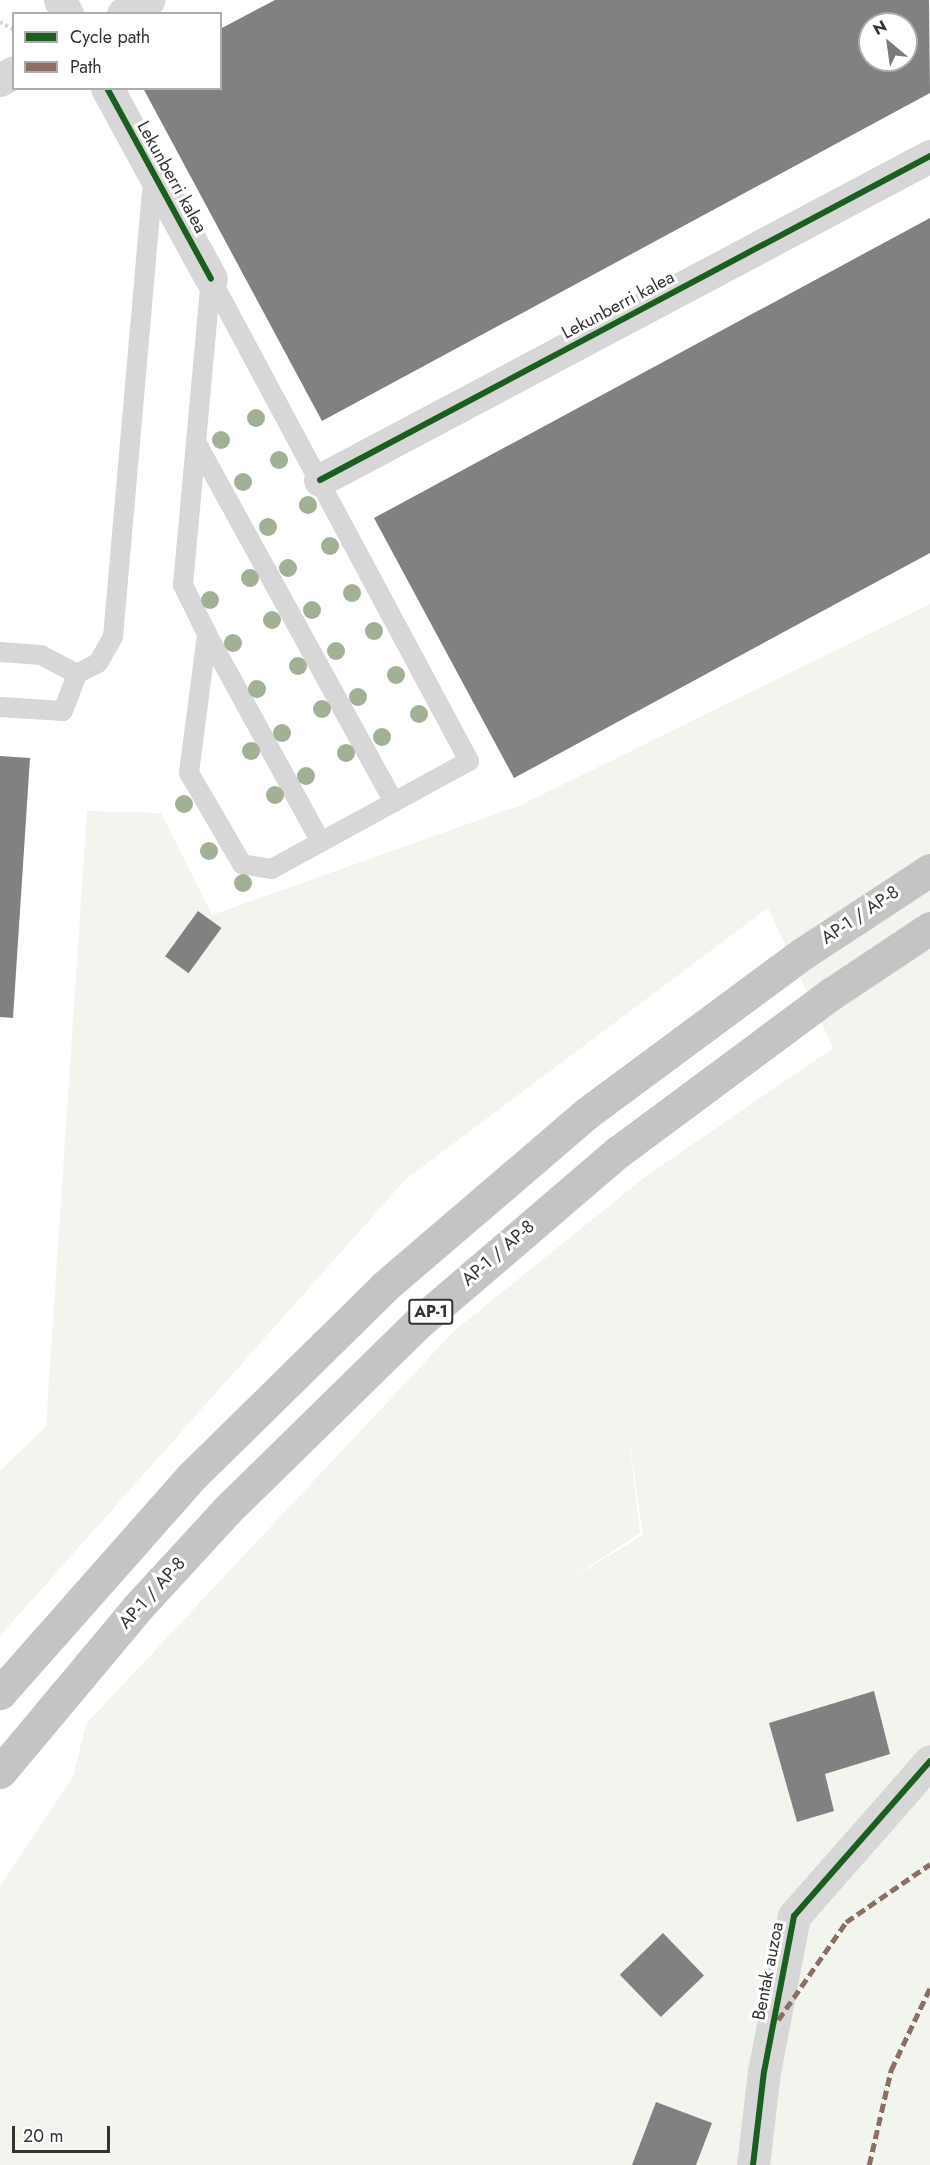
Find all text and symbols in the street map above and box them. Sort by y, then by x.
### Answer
legend [12,12,222,90]
north arrow [858,12,918,72]
text: N [869,14,891,41]
text: Cycle path [70,24,150,50]
text: Path [70,54,102,80]
street label: Lekunberri kalea [132,117,212,237]
street label: Lekunberri kalea [558,266,678,344]
street label: AP-1 / AP-8 [817,881,903,949]
street label: AP-1 / AP-8 [457,1216,539,1290]
road number: AP-1 [407,1299,455,1325]
street label: AP-1 / AP-8 [114,1553,190,1633]
street label: Bentak auzoa [748,1920,788,2022]
scale bar [15,2114,112,2152]
text: 20 m [23,2123,63,2149]

